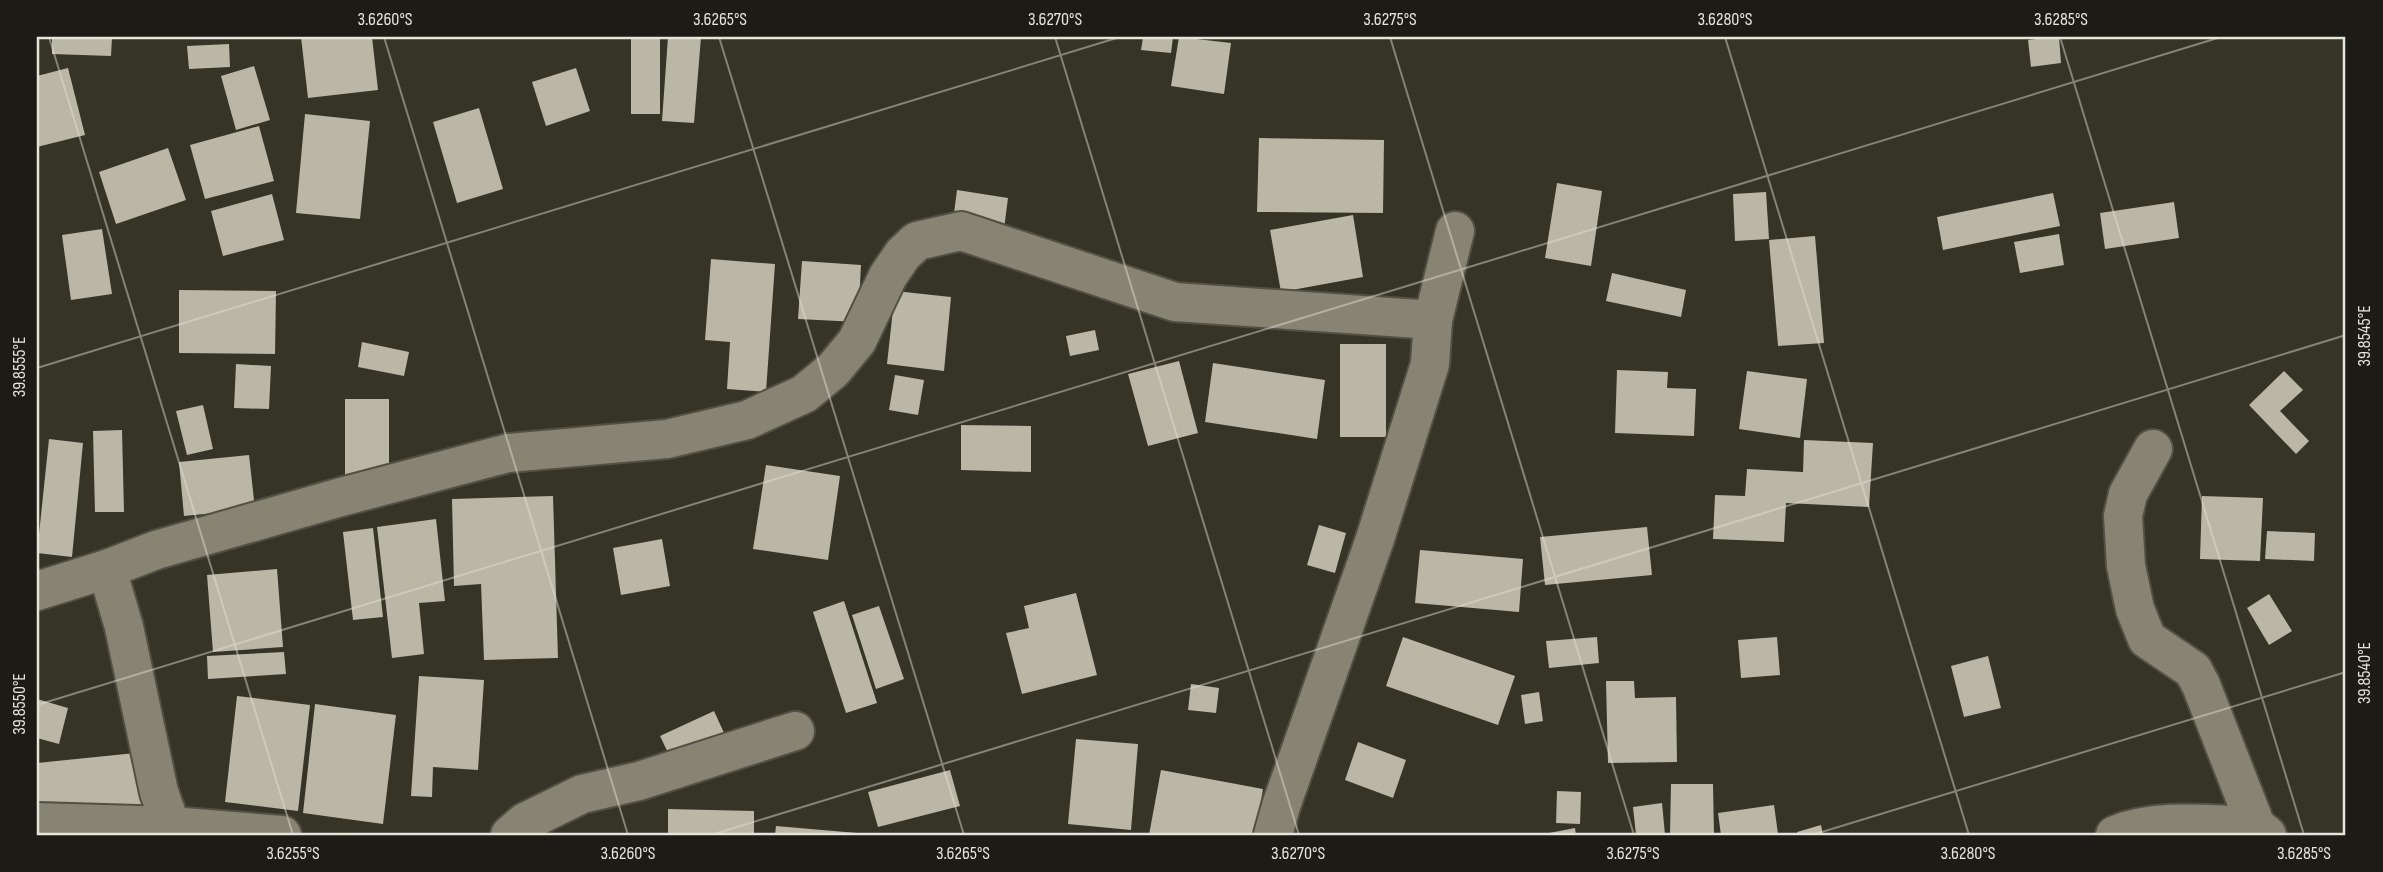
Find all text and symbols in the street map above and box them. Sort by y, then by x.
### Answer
text: 3.6260°S [358,9,413,30]
text: 3.6265°S [693,9,747,30]
text: 3.6270°S [1028,9,1082,30]
text: 3.6275°S [1363,9,1417,30]
text: 3.6280°S [1698,9,1753,30]
text: 3.6285°S [2034,9,2088,30]
text: 39.8545°E [2354,305,2375,367]
text: 39.8555°E [9,337,30,397]
text: 39.8540°E [2354,642,2375,704]
text: 39.8550°E [9,673,30,735]
text: 3.6255°S [266,843,320,864]
text: 3.6260°S [601,843,656,864]
text: 3.6265°S [936,843,990,864]
text: 3.6270°S [1271,843,1325,864]
text: 3.6275°S [1606,843,1660,864]
text: 3.6280°S [1941,843,1996,864]
text: 3.6285°S [2277,843,2331,864]

